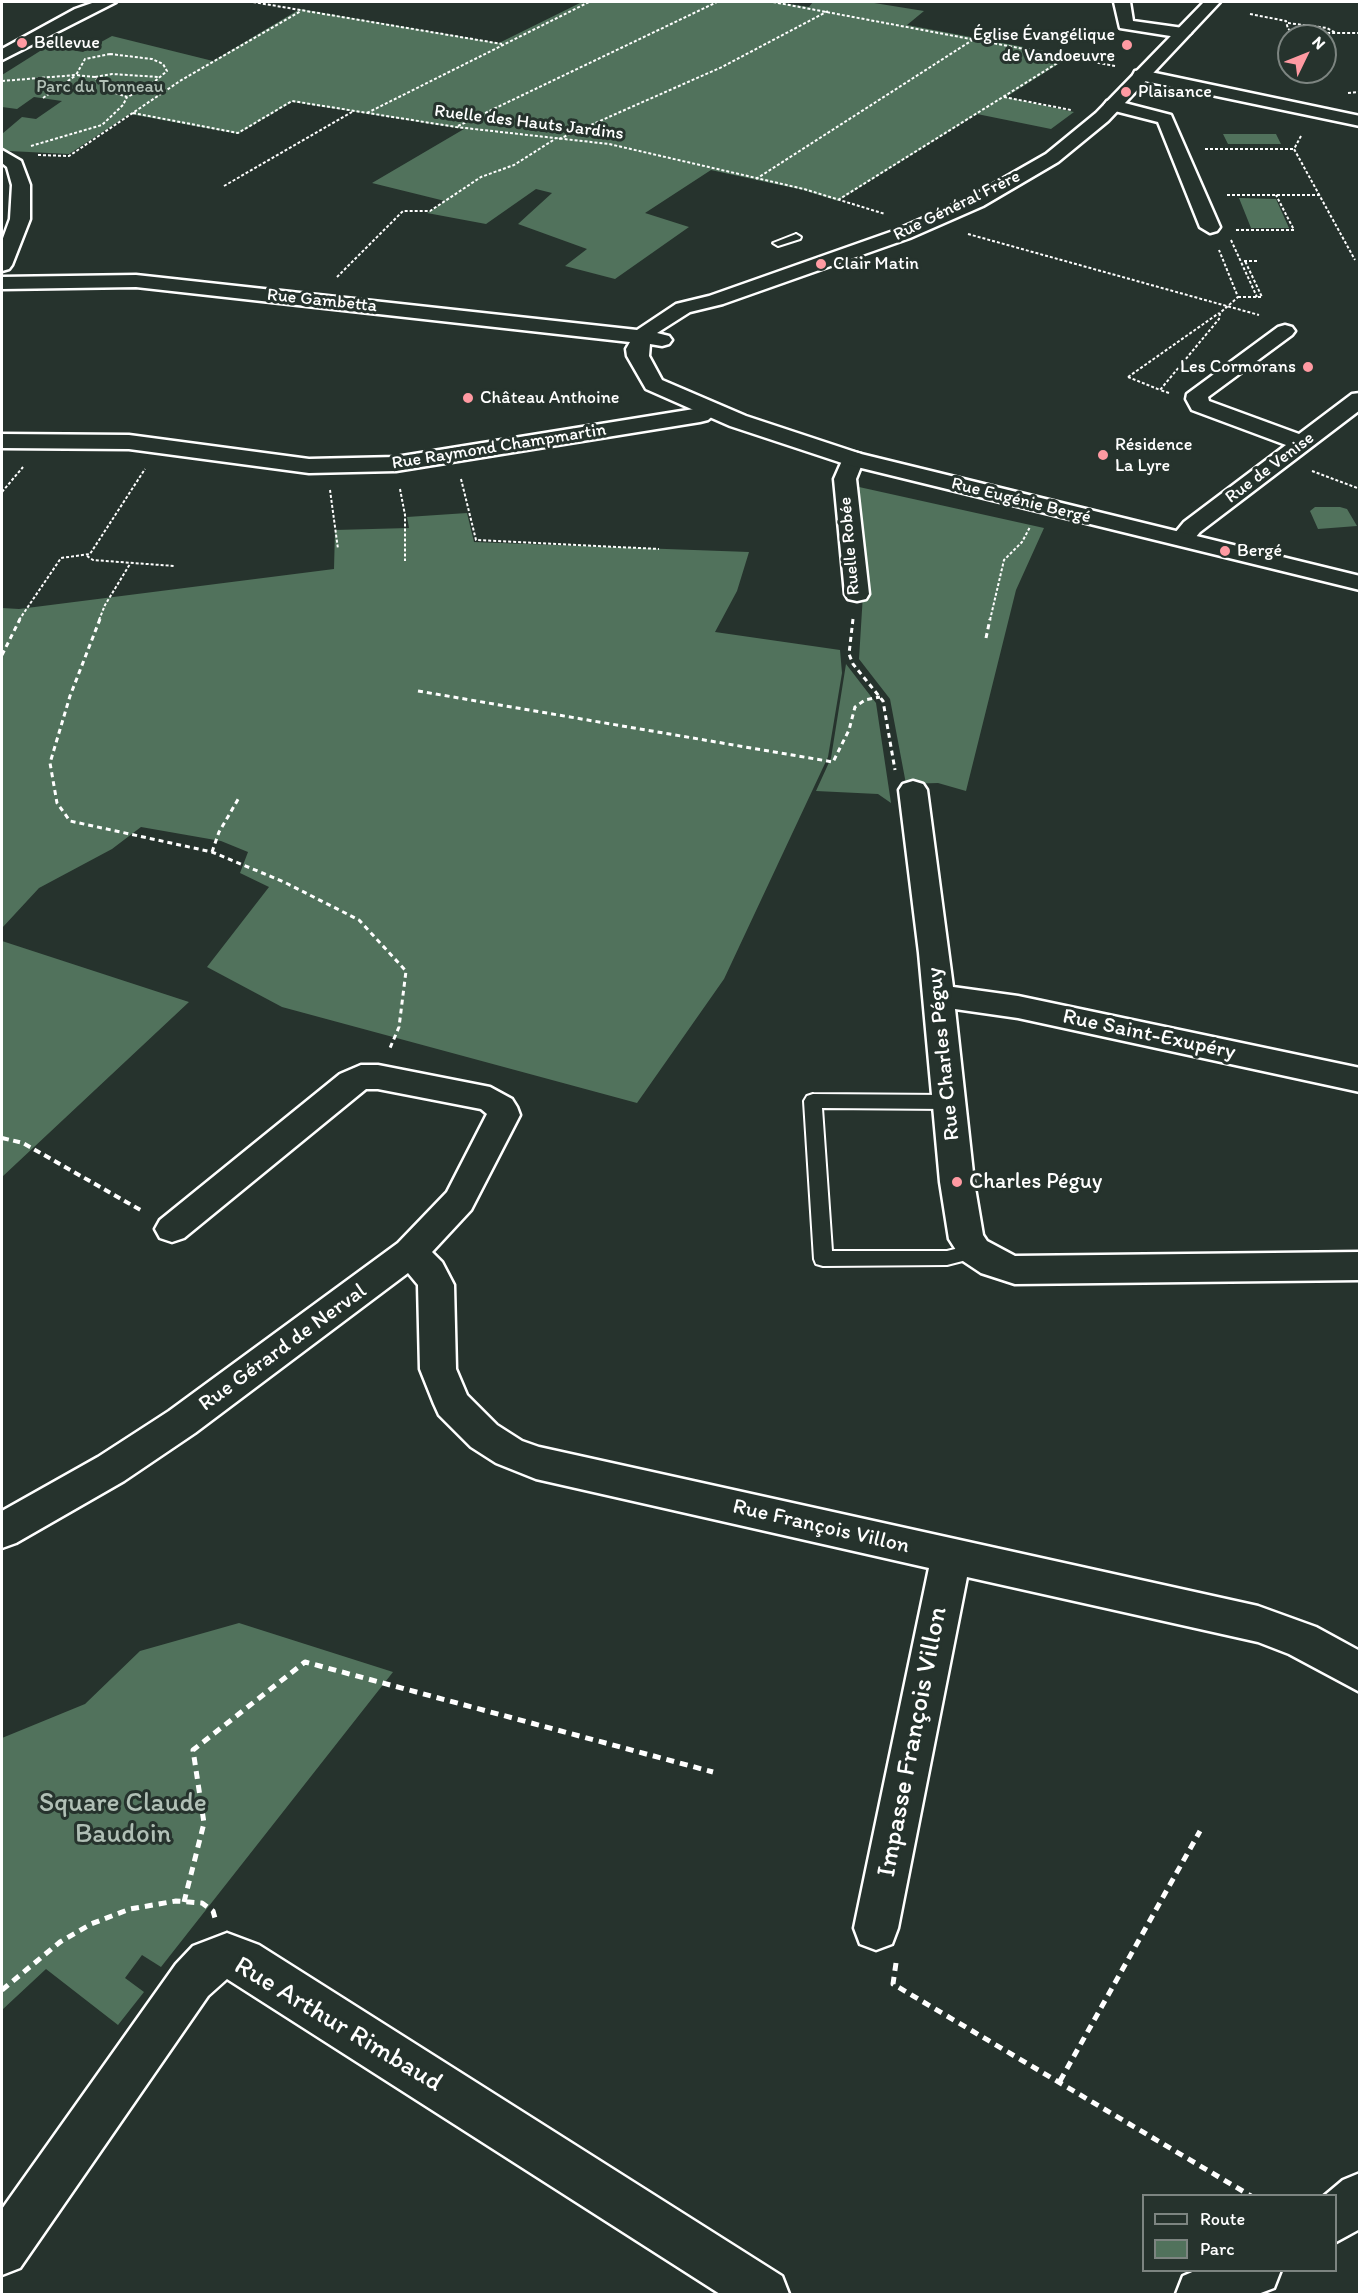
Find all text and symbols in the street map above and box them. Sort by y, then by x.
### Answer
place label: Église Évangélique de Vandoeuvre [973,24,1115,66]
north arrow [1277,24,1337,84]
place label: Bellevue [34,32,100,54]
text: N [1308,32,1330,53]
marker: Bellevue [15,36,29,50]
marker: Église Évangélique de Vandoeuvre [1120,38,1134,52]
park label: Parc du Tonneau [36,76,164,98]
place label: Plaisance [1138,81,1212,103]
marker: Plaisance [1119,85,1133,99]
street label: Ruelle des Hauts Jardins [433,101,625,145]
street label: Rue Général Frère [890,166,1024,246]
place label: Clair Matin [833,253,919,275]
marker: Clair Matin [814,257,828,271]
street label: Rue Gambetta [266,284,378,318]
place label: Les Cormorans [1180,356,1296,378]
marker: Les Cormorans [1301,360,1315,374]
place label: Château Anthoine [480,387,620,409]
marker: Château Anthoine [461,391,475,405]
street label: Rue Raymond Champmartin [390,419,608,475]
street label: Rue de Venise [1221,428,1319,508]
place label: Résidence La Lyre [1115,434,1192,476]
marker: Résidence La Lyre [1096,448,1110,462]
street label: Rue Eugénie Bergé [949,473,1093,529]
street label: Ruelle Robée [835,496,865,596]
place label: Bergé [1237,540,1282,562]
marker: Bergé [1218,544,1232,558]
street label: Rue Charles Péguy [922,966,966,1142]
street label: Rue Saint-Exupéry [1060,1004,1238,1066]
place label: Charles Péguy [969,1169,1102,1195]
marker: Charles Péguy [950,1175,964,1189]
street label: Rue Gérard de Nerval [194,1278,372,1418]
street label: Rue François Villon [730,1494,912,1560]
street label: Impasse François Villon [871,1604,955,1880]
park label: Square Claude Baudoin [39,1788,207,1851]
street label: Rue Arthur Rimbaud [228,1950,448,2100]
legend [1142,2194,1337,2272]
text: Route [1200,2208,1245,2230]
text: Parc [1200,2238,1234,2260]

